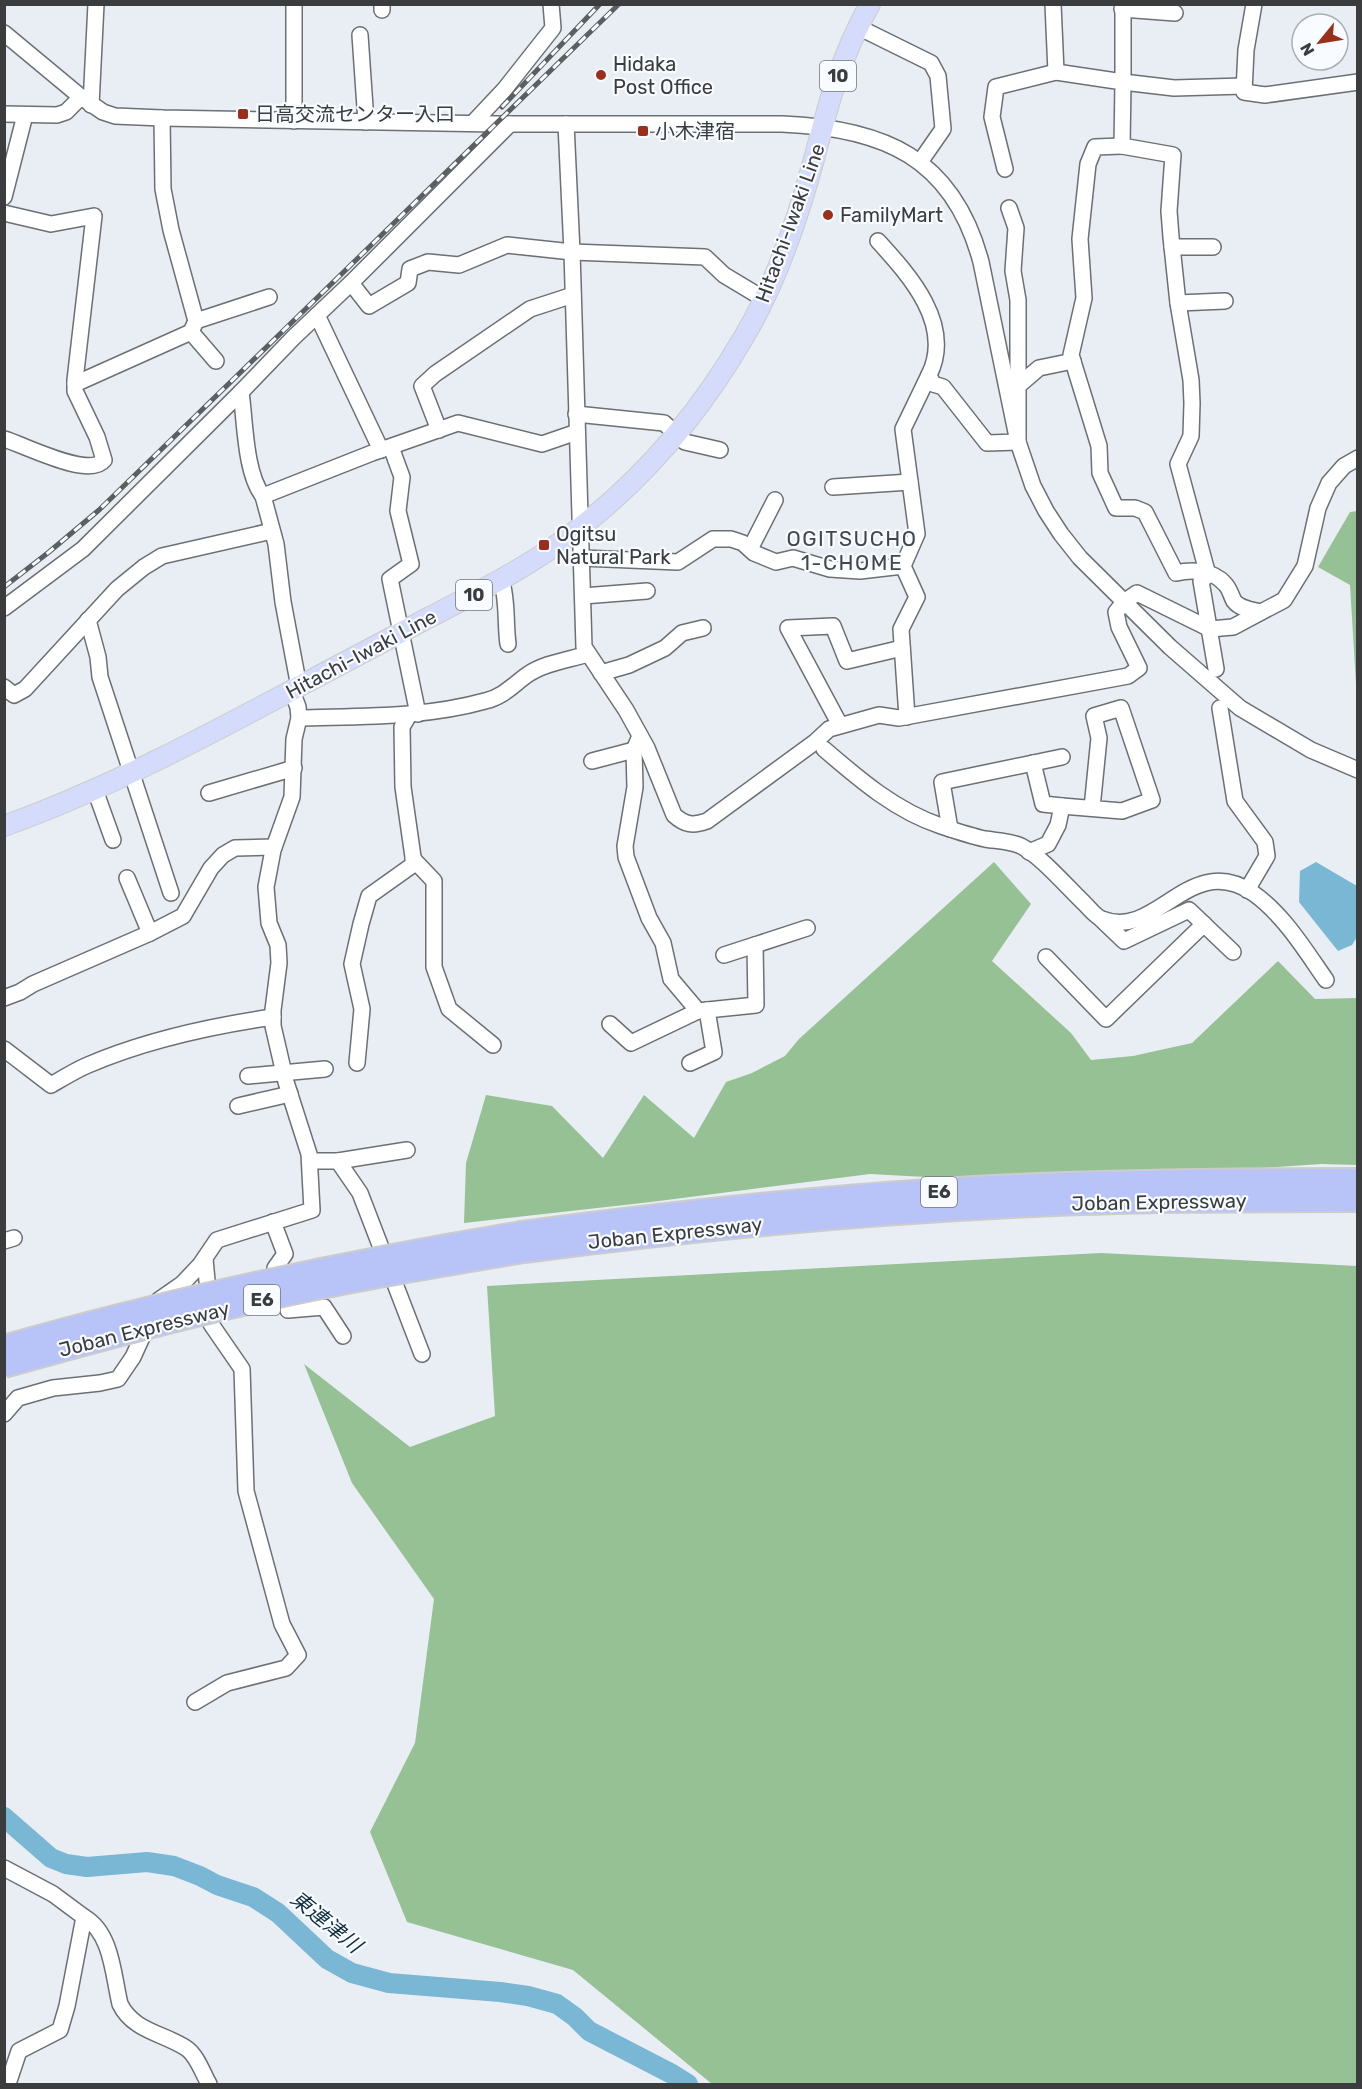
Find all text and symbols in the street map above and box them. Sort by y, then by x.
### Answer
north arrow [1290,12,1350,72]
text: N [1296,40,1319,59]
place label: Hidaka Post Office [613,52,713,99]
road number: 10 [820,61,856,91]
marker: Hidaka Post Office [594,68,608,82]
place label: 日高交流センター入口 [255,102,455,126]
marker: 日高交流センター入口 [236,107,250,121]
place label: 小木津宿 [655,119,735,143]
marker: 小木津宿 [636,124,650,138]
street label: Hitachi-Iwaki Line [750,140,830,306]
place label: FamilyMart [840,203,943,227]
marker: FamilyMart [821,208,835,222]
place label: Ogitsu Natural Park [556,522,671,569]
district label: OGITSUCHO 1-CHOME [787,526,917,575]
marker: Ogitsu Natural Park [537,538,551,552]
road number: 10 [456,580,492,610]
street label: Hitachi-Iwaki Line [282,604,440,704]
road number: E6 [921,1177,957,1207]
street label: Joban Expressway [1071,1188,1247,1216]
street label: Joban Expressway [587,1212,763,1254]
road number: E6 [244,1285,280,1315]
street label: Joban Expressway [56,1296,232,1362]
water label: 東連津川 [286,1885,368,1959]

